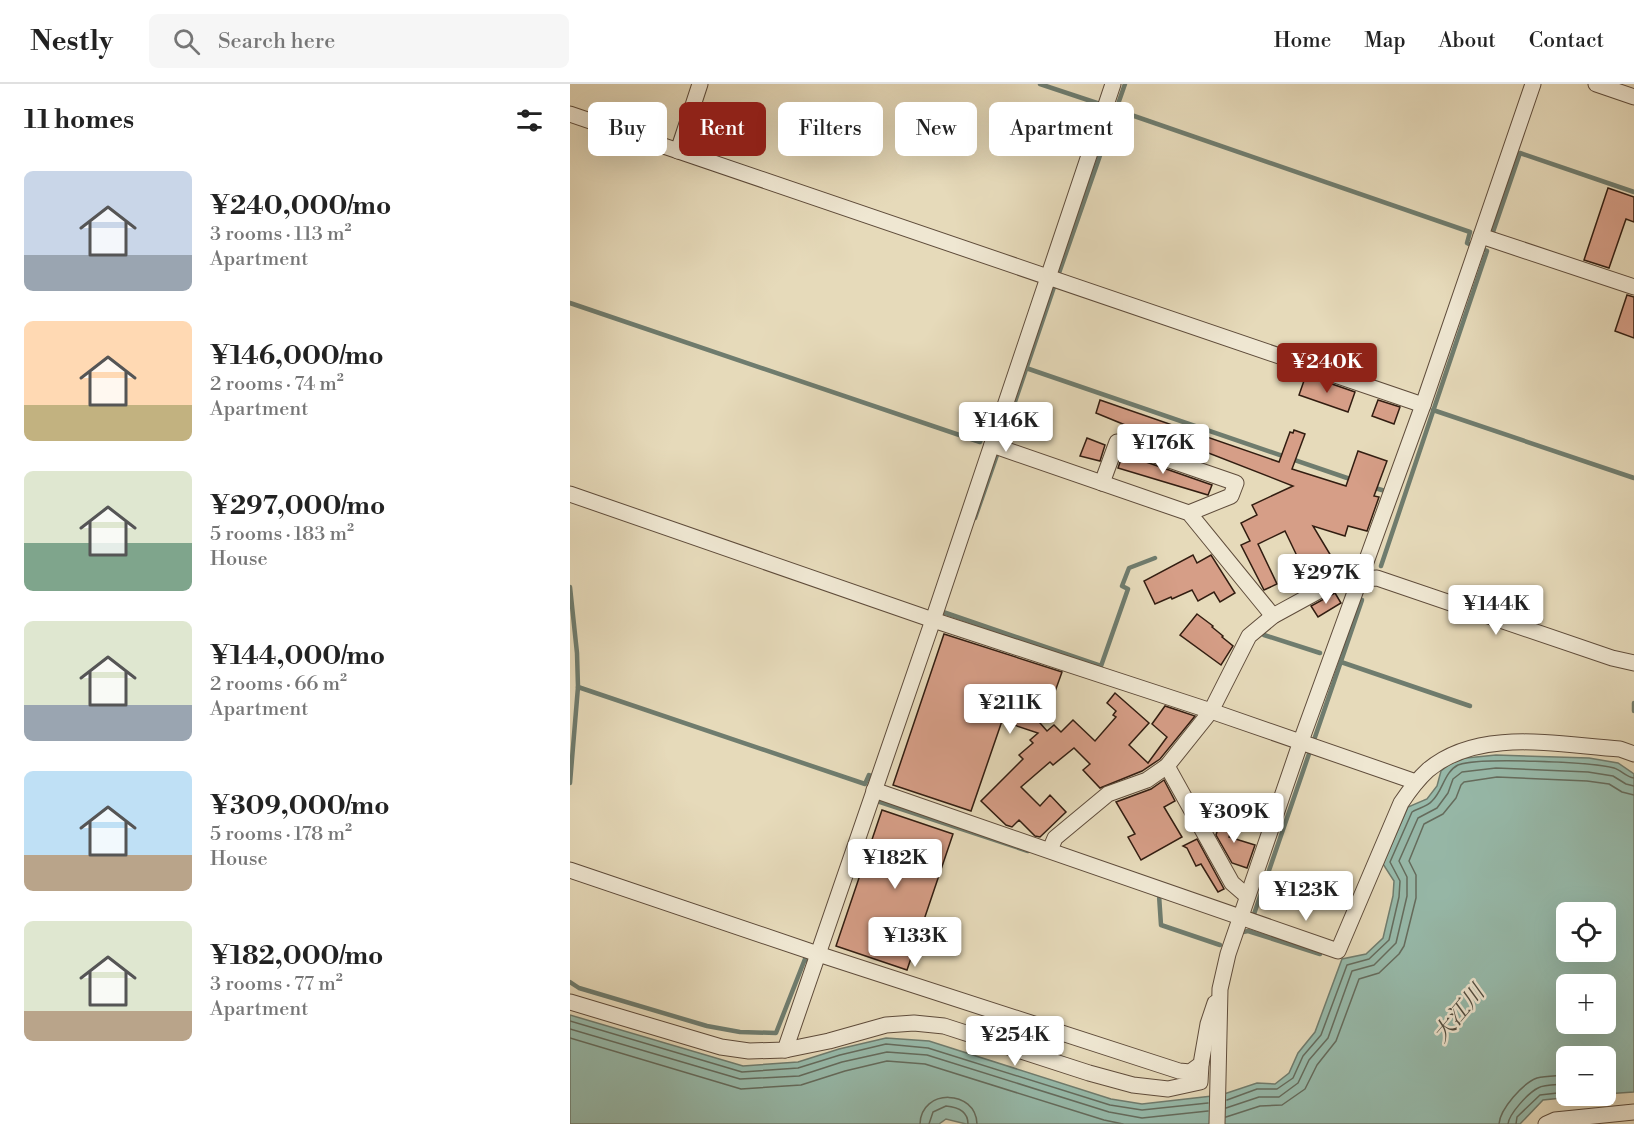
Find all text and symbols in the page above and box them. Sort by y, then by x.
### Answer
search box [149,14,569,68]
text: Nestly [30,24,113,59]
icon: search [170,25,203,58]
text: Search here [218,28,335,55]
text: Home [1274,28,1331,54]
text: Map [1364,28,1406,54]
text: About [1439,28,1496,54]
text: Contact [1529,28,1604,54]
chip: Buy [588,102,667,156]
chip: Rent [679,102,766,156]
chip: Filters [778,102,883,156]
chip: New [895,102,977,156]
chip: Apartment [989,102,1134,156]
text: 11 homes [24,104,134,136]
icon: filters [513,104,546,137]
text: ¥240,000/mo [210,190,391,222]
icon: home [72,195,144,267]
text: 3 rooms · 113 m² [210,222,351,247]
text: Apartment [210,247,308,272]
text: ¥146,000/mo [210,340,384,372]
pin: ¥240K [1285,343,1369,394]
icon: home [72,345,144,417]
text: ¥240K [1291,350,1363,375]
text: 2 rooms · 74 m² [210,372,344,397]
text: Apartment [210,397,308,422]
pin: ¥146K [964,402,1048,453]
text: ¥146K [973,409,1039,434]
pin: ¥176K [1121,424,1205,475]
text: ¥176K [1131,431,1195,456]
text: ¥297,000/mo [210,490,385,522]
icon: home [72,495,144,567]
text: 5 rooms · 183 m² [210,522,354,547]
text: House [210,547,268,572]
pin: ¥297K [1284,554,1368,605]
text: ¥297K [1292,561,1360,586]
pin: ¥144K [1454,585,1538,636]
text: ¥144K [1462,592,1530,617]
text: ¥144,000/mo [210,640,385,672]
icon: home [72,645,144,717]
text: 2 rooms · 66 m² [210,672,347,697]
pin: ¥211K [968,684,1052,735]
text: ¥211K [978,691,1042,716]
text: Apartment [210,697,308,722]
text: ¥309,000/mo [210,790,389,822]
pin: ¥309K [1192,793,1276,844]
icon: home [72,795,144,867]
text: ¥309K [1199,800,1269,825]
text: 5 rooms · 178 m² [210,822,352,847]
pin: ¥182K [853,839,937,890]
text: ¥182K [862,846,928,871]
text: House [210,847,268,872]
pin: ¥123K [1264,871,1348,922]
text: ¥123K [1273,878,1339,903]
map controls [1556,902,1616,1106]
button: locate [1556,902,1616,962]
pin: ¥133K [873,917,957,968]
text: ¥133K [882,924,948,949]
text: ¥182,000/mo [210,940,383,972]
icon: home [72,945,144,1017]
text: 3 rooms · 77 m² [210,972,343,997]
button: + [1556,974,1616,1034]
water label: 大江川 [1428,978,1492,1048]
text: Apartment [210,997,308,1022]
pin: ¥254K [973,1016,1057,1067]
text: ¥254K [980,1023,1050,1048]
button: − [1556,1046,1616,1106]

